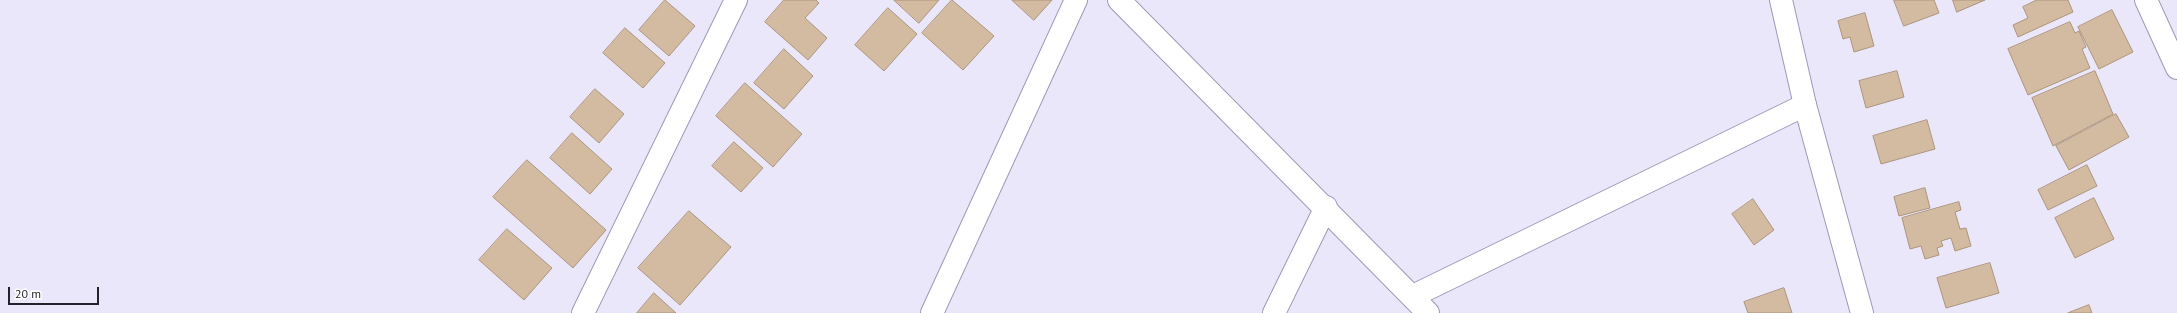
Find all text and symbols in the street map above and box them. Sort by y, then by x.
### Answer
scale bar [10,279,101,305]
text: 20 m [15,286,41,301]

